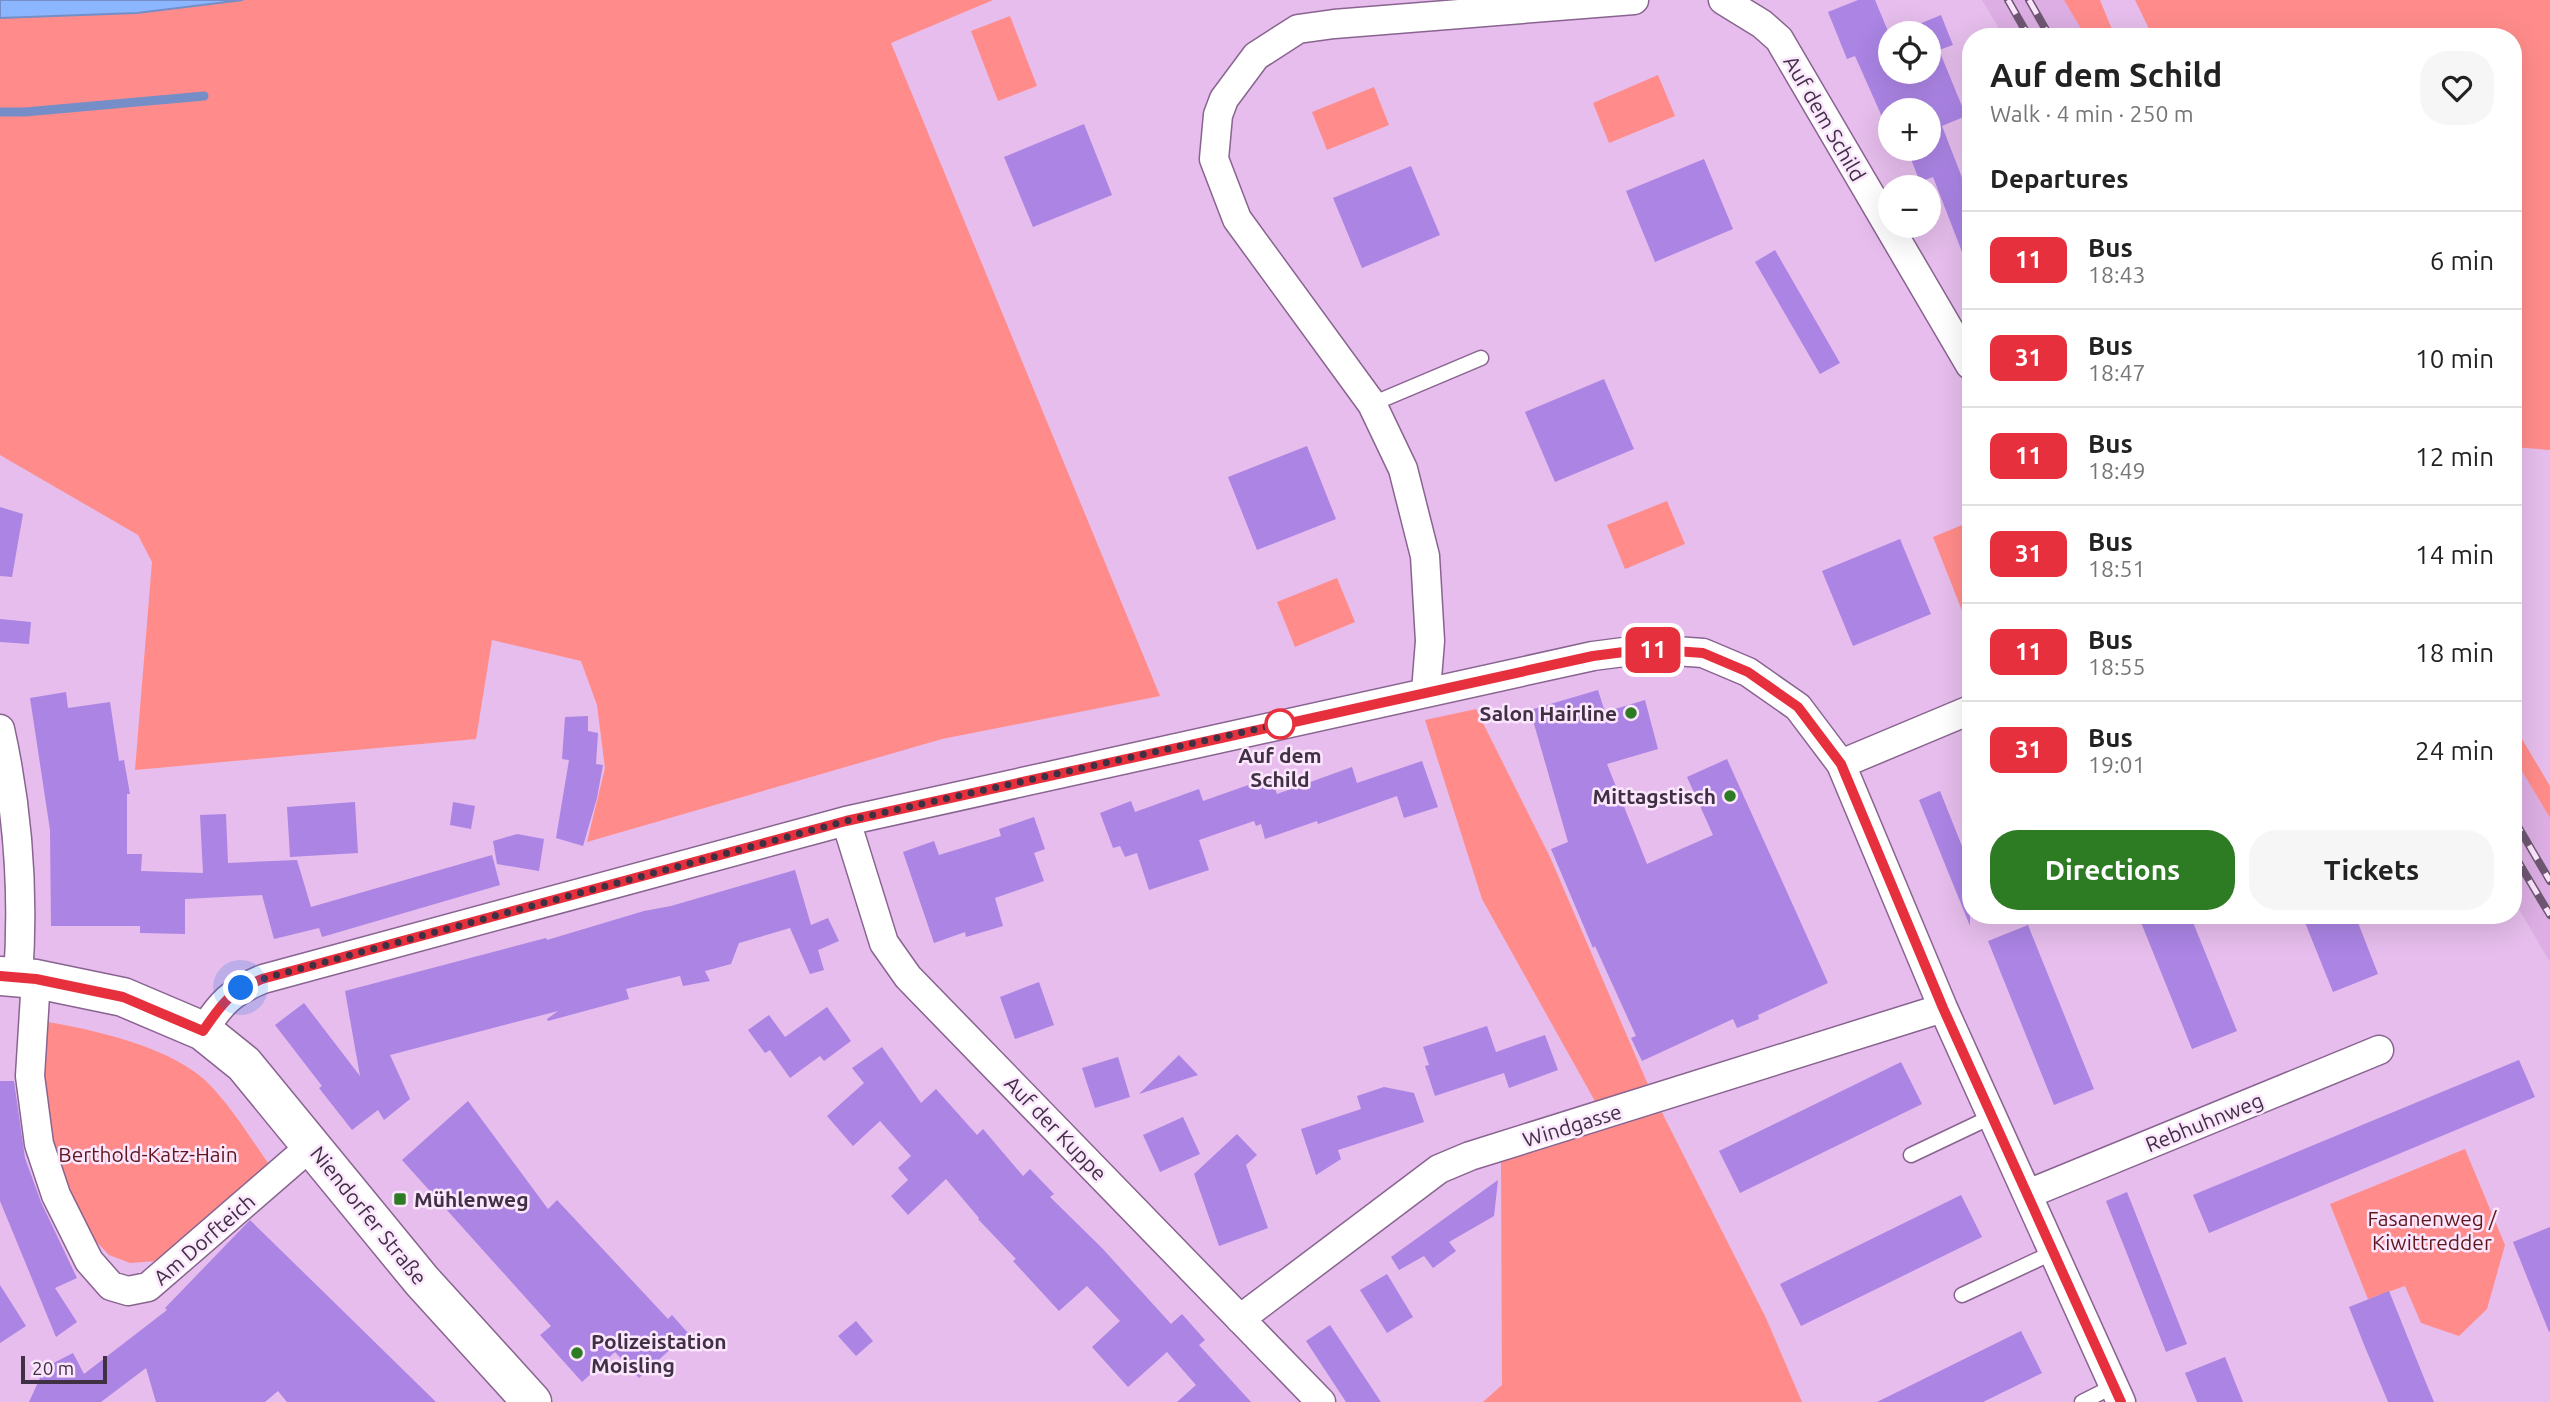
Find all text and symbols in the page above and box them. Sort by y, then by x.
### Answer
map controls [1878,21,1941,238]
button: locate [1878,21,1941,84]
street label: Auf dem Schild [1779,51,1871,185]
button: heart [2420,51,2494,125]
text: Auf dem Schild [1990,56,2222,93]
button: + [1878,98,1941,161]
text: Walk · 4 min · 250 m [1990,101,2194,126]
text: Departures [1990,164,2128,193]
button: − [1878,175,1941,238]
text: Bus [2088,233,2133,262]
text: 11 [2015,246,2042,273]
text: 6 min [2430,246,2494,275]
text: 18:43 [2088,262,2146,287]
text: Bus [2088,331,2133,360]
text: 31 [2015,344,2042,371]
text: 10 min [2415,344,2494,373]
text: 18:47 [2088,360,2146,385]
text: Bus [2088,429,2133,458]
text: 11 [2015,442,2042,469]
text: 12 min [2415,442,2494,471]
text: 18:49 [2088,458,2146,483]
text: Bus [2088,527,2133,556]
text: 31 [2015,540,2042,567]
text: 14 min [2415,540,2494,569]
text: 18:51 [2088,556,2146,581]
text: Bus [2088,625,2133,654]
line badge: 11 [1622,627,1684,673]
text: 11 [1639,636,1667,663]
text: 11 [2015,638,2042,665]
text: 18 min [2415,638,2494,667]
text: 18:55 [2088,654,2146,679]
place label: Salon Hairline [1480,701,1617,725]
marker: Salon Hairline [1623,705,1639,721]
marker: Auf dem Schild [1265,709,1295,739]
text: Bus [2088,723,2133,752]
text: 31 [2015,736,2042,763]
text: 24 min [2415,736,2494,765]
place label: Auf dem Schild [1238,743,1322,791]
text: 19:01 [2088,752,2146,777]
place label: Mittagstisch [1593,784,1716,808]
marker: Mittagstisch [1722,788,1738,804]
button: Directions [1990,830,2235,910]
button: Tickets [2249,830,2494,910]
your location [223,970,258,1005]
street label: Auf der Kuppe [1000,1071,1112,1185]
street label: Rebhuhnweg [2142,1087,2266,1157]
street label: Windgasse [1520,1099,1624,1151]
street label: Niendorfer Straße [306,1141,432,1289]
park label: Berthold-Katz-Hain [58,1142,238,1166]
place label: Mühlenweg [414,1187,529,1211]
street label: Am Dorfteich [148,1189,260,1289]
marker: Mühlenweg [392,1191,408,1207]
park label: Fasanenweg / Kiwittredder [2368,1206,2498,1254]
place label: Polizeistation Moisling [591,1329,727,1377]
marker: Polizeistation Moisling [569,1345,585,1361]
scale bar [21,1353,107,1385]
text: 20 m [32,1357,74,1379]

